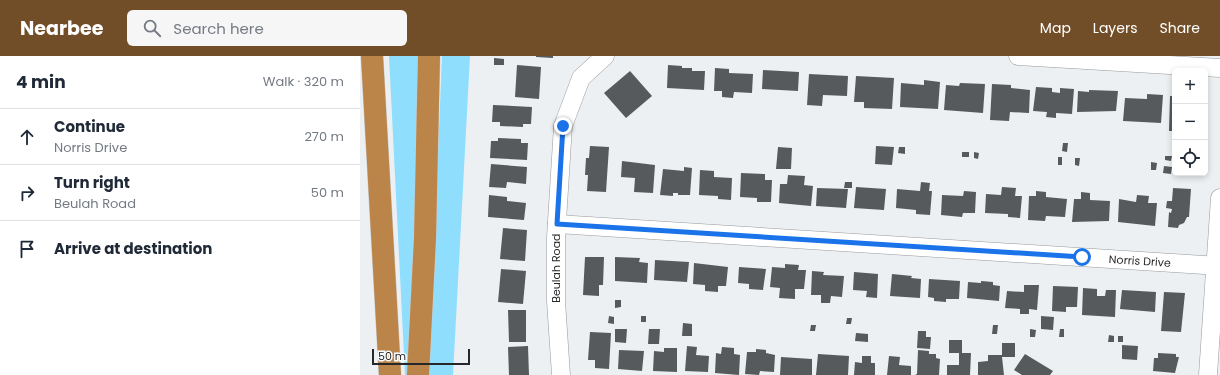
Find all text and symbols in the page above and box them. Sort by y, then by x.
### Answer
search box [127,10,407,46]
text: Nearbee [20,15,103,42]
icon: search [141,17,163,39]
text: Search here [173,18,264,39]
text: Map [1040,18,1071,38]
text: Layers [1093,18,1137,38]
text: Share [1159,18,1200,38]
map controls [1172,68,1208,176]
button: + [1172,68,1208,104]
text: 4 min [16,70,66,94]
text: Walk · 320 m [263,72,344,91]
button: − [1172,104,1208,140]
text: Continue [54,116,125,137]
route end [554,117,572,135]
icon: ahead [16,126,38,148]
text: 270 m [304,127,344,146]
text: Norris Drive [54,138,127,157]
button: locate [1172,140,1208,176]
text: Turn right [54,172,130,193]
icon: right [16,182,38,204]
text: 50 m [311,183,344,202]
text: Beulah Road [54,194,136,213]
street label: Beulah Road [548,233,564,303]
icon: arrive [16,238,38,260]
text: Arrive at destination [54,238,212,259]
route start [1073,248,1091,266]
street label: Norris Drive [1108,251,1171,271]
scale bar [372,347,470,366]
text: 50 m [378,348,406,364]

